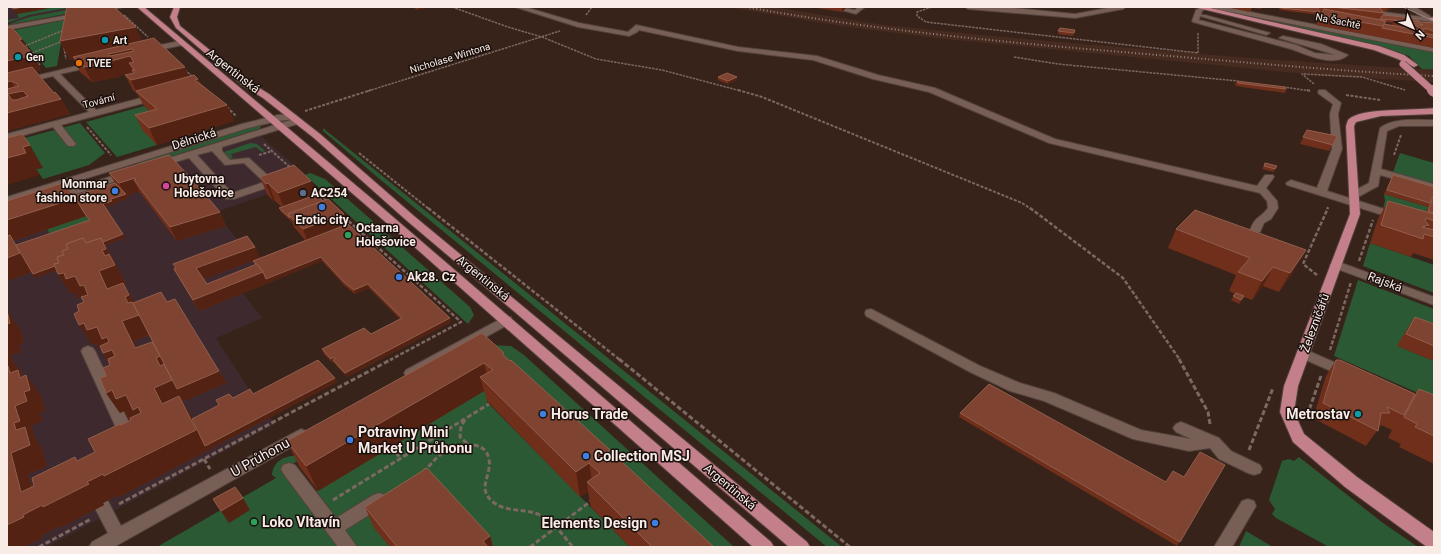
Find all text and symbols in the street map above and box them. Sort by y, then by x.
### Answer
north arrow [1393,8,1433,48]
street label: Na Šachtě [1314,10,1362,31]
text: N [1412,27,1427,42]
marker: Art [100,35,110,45]
place label: Art [113,35,128,46]
street label: Nicholase Wintona [408,41,492,75]
street label: Argentinská [204,46,262,96]
marker: Gen [13,52,23,62]
place label: Gen [26,52,44,63]
marker: TVEE [74,58,84,68]
place label: TVEE [87,58,111,69]
street label: Tovární [82,91,117,111]
street label: Dělnická [170,125,218,153]
place label: Ubytovna Holešovice [174,172,234,200]
place label: Monmar fashion store [36,177,108,205]
marker: Ubytovna Holešovice [161,181,171,191]
marker: Monmar fashion store [110,186,120,196]
place label: AC254 [311,186,348,200]
marker: AC254 [298,188,308,198]
marker: Erotic city [317,202,327,212]
place label: Erotic city [295,213,350,227]
place label: Octarna Holešovice [356,221,416,249]
marker: Octarna Holešovice [343,230,353,240]
street label: Argentinská [454,252,512,304]
street label: Rajská [1366,269,1404,295]
place label: Ak28. Cz [407,270,456,284]
marker: Ak28. Cz [394,272,404,282]
street label: Železničářů [1297,291,1332,354]
place label: Horus Trade [551,406,629,422]
place label: Metrostav [1286,406,1350,422]
marker: Horus Trade [538,409,548,419]
marker: Metrostav [1353,409,1363,419]
place label: Potraviny Mini Market U Průhonu [358,424,472,456]
street label: U Průhonu [228,434,292,480]
marker: Potraviny Mini Market U Průhonu [345,435,355,445]
place label: Collection MSJ [594,448,690,464]
marker: Collection MSJ [581,451,591,461]
street label: Argentinská [701,461,759,513]
place label: Loko Vltavín [262,514,340,530]
place label: Elements Design [542,515,647,531]
marker: Loko Vltavín [249,517,259,527]
marker: Elements Design [650,518,660,528]

